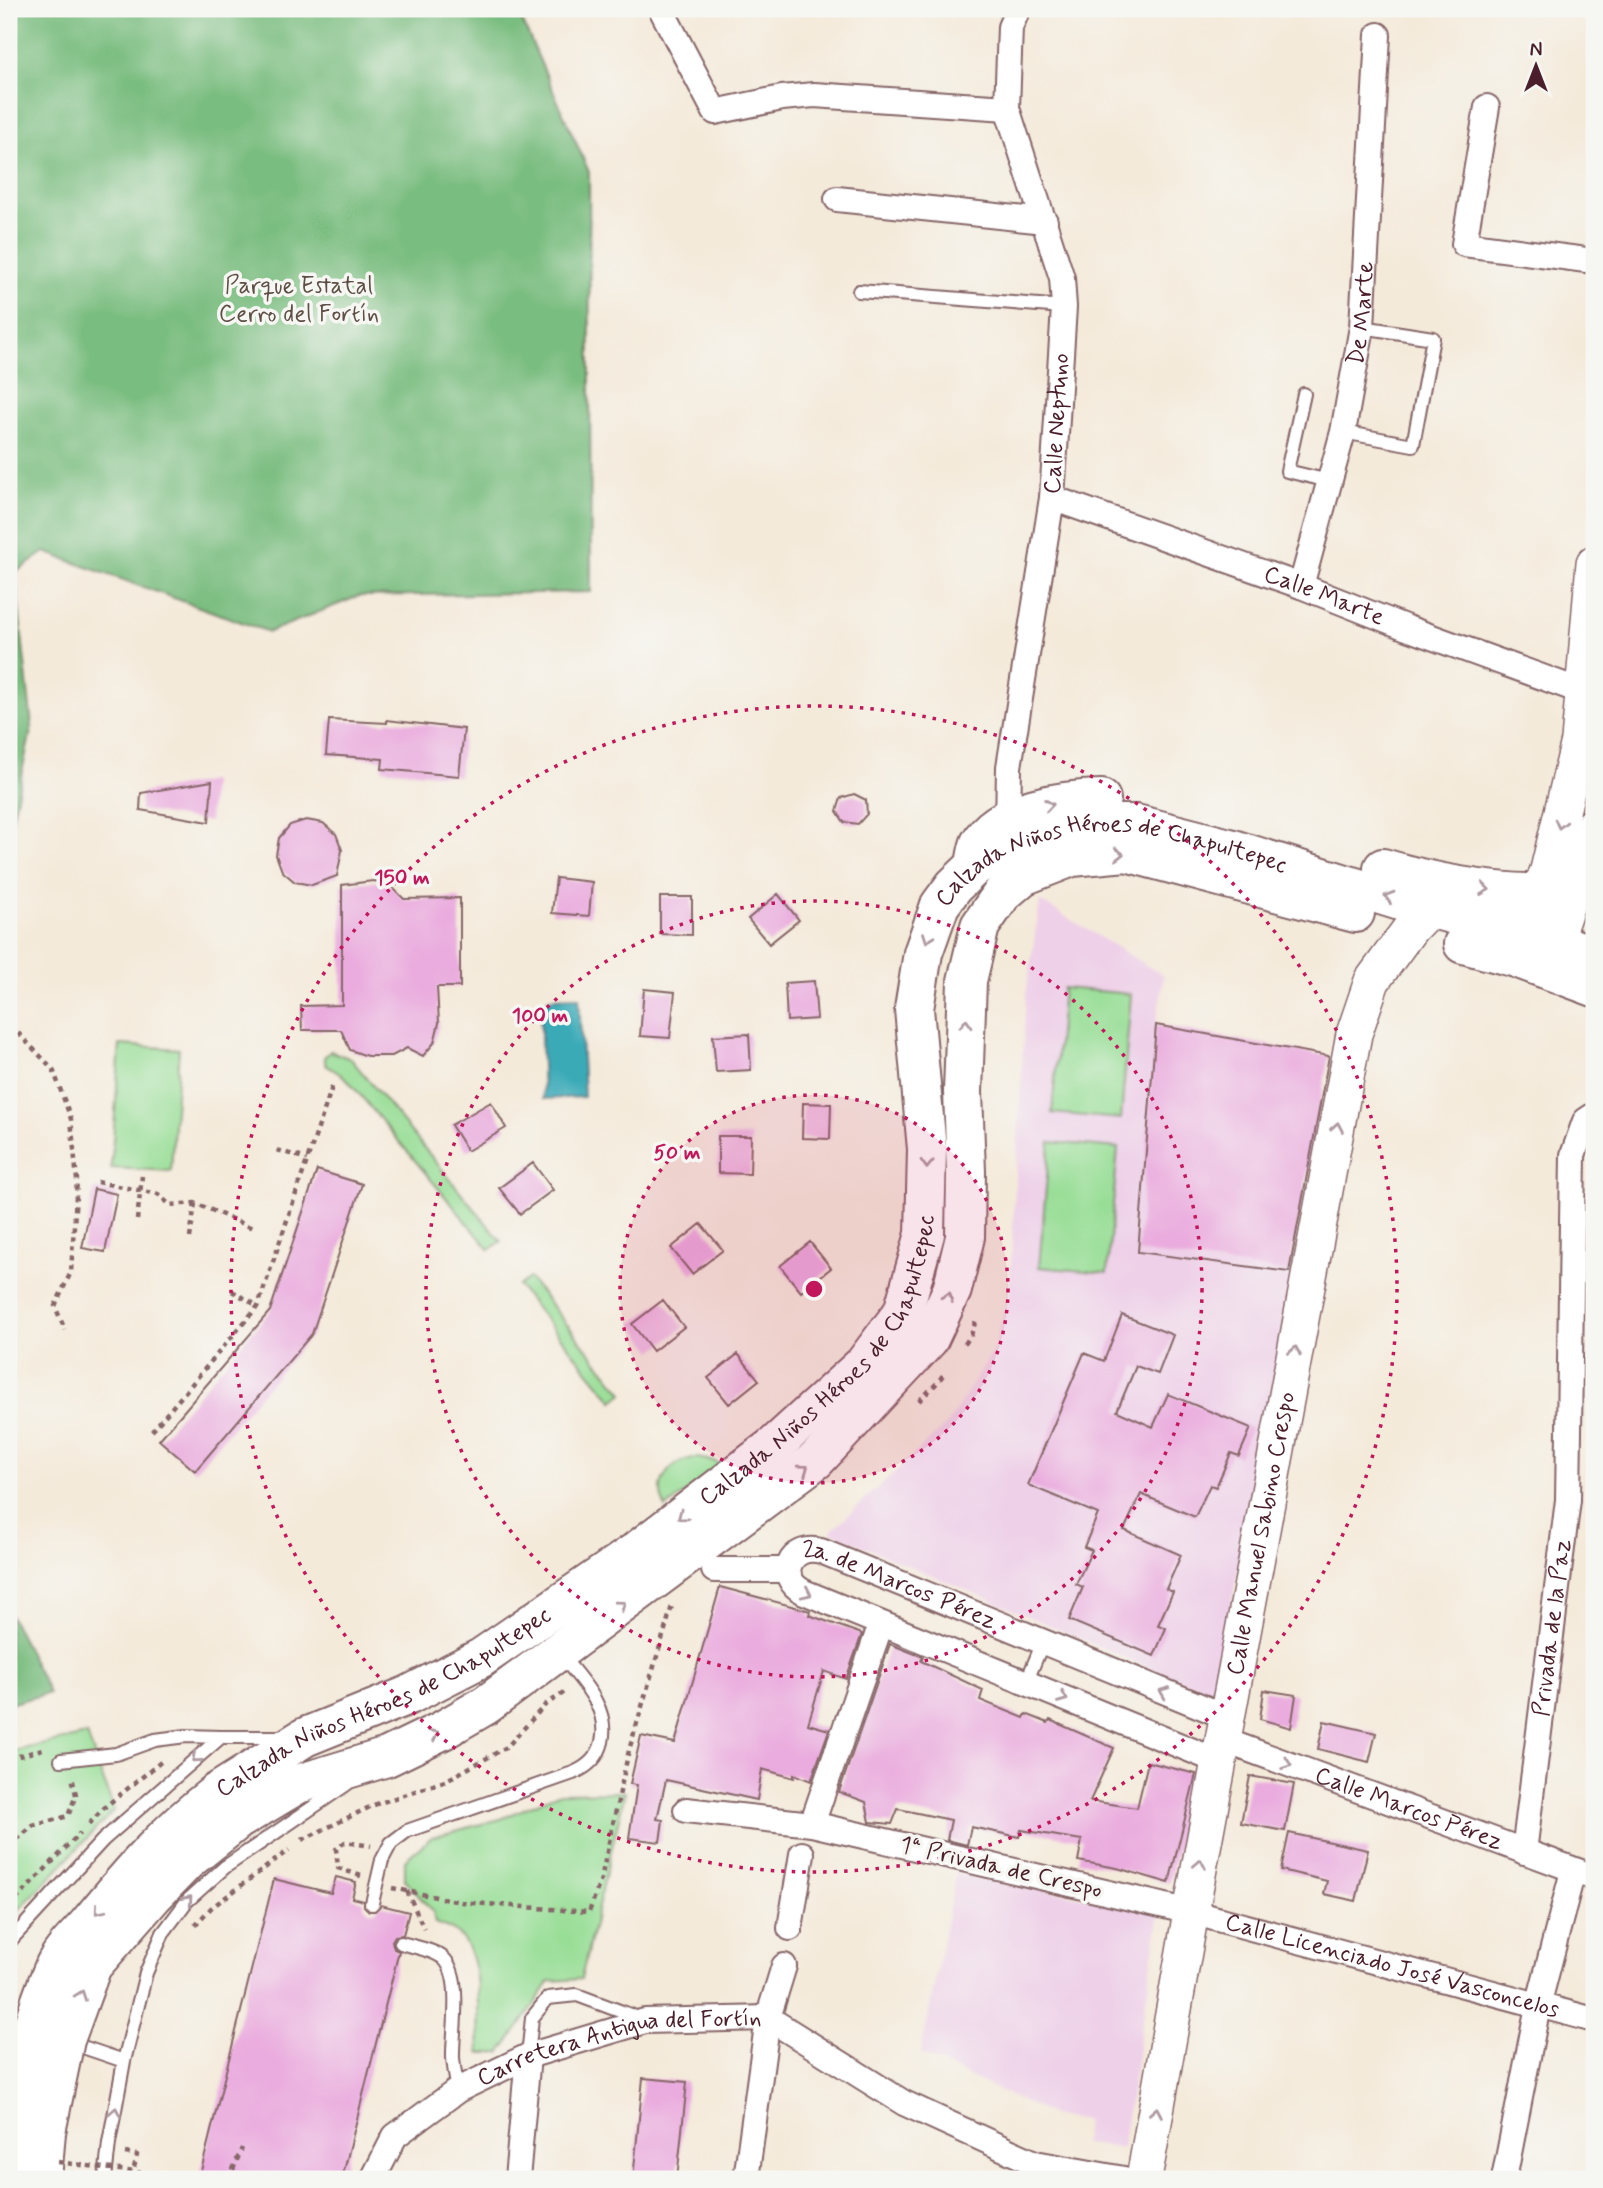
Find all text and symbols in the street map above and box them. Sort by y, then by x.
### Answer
north arrow [1502,32,1572,102]
text: N [1530,38,1542,63]
street label: De Marte [1340,261,1381,367]
park label: Parque Estatal Cerro del Fortín [219,271,379,330]
street label: Calle Neptuno [1037,352,1077,495]
street label: Calle Marte [1260,559,1389,633]
one-way arrow [1043,798,1055,813]
street label: Calzada Niños Héroes de Chapultepec [928,809,1291,913]
one-way arrow [1554,818,1568,830]
one-way arrow [1114,846,1125,862]
text: 150 m [374,864,430,892]
one-way arrow [1479,881,1491,896]
one-way arrow [1383,891,1395,906]
one-way arrow [922,932,936,944]
text: 100 m [512,1002,568,1030]
one-way arrow [958,1018,973,1029]
one-way arrow [1328,1121,1343,1133]
text: 50 m [654,1139,701,1167]
one-way arrow [919,1158,934,1169]
street label: Calzada Niños Héroes de Chapultepec [693,1215,941,1513]
centre of rings [802,1277,826,1301]
one-way arrow [940,1292,954,1304]
one-way arrow [1287,1345,1302,1357]
street label: Calle Manuel Sabino Crespo [1220,1389,1303,1678]
one-way arrow [796,1465,808,1478]
one-way arrow [678,1508,690,1520]
street label: 2a. de Marcos Pérez [801,1534,1001,1636]
street label: Privada de la Paz [1526,1537,1578,1718]
one-way arrow [800,1585,812,1599]
street label: Calzada Niños Héroes de Chapultepec [210,1599,557,1805]
one-way arrow [613,1600,626,1613]
one-way arrow [1159,1686,1171,1700]
one-way arrow [1056,1690,1068,1704]
one-way arrow [427,1728,439,1742]
one-way arrow [191,1750,204,1762]
one-way arrow [1281,1756,1293,1770]
street label: Calle Marcos Pérez [1311,1760,1507,1857]
street label: 1ª Privada de Crespo [897,1830,1105,1906]
one-way arrow [1192,1858,1207,1870]
one-way arrow [180,1895,193,1908]
one-way arrow [95,1902,107,1915]
street label: Calle Licenciado José Vasconcelos [1222,1906,1563,2026]
one-way arrow [73,1990,87,2002]
street label: Carretera Antigua del Fortín [472,2003,762,2094]
one-way arrow [106,2106,121,2118]
one-way arrow [1148,2106,1163,2118]

